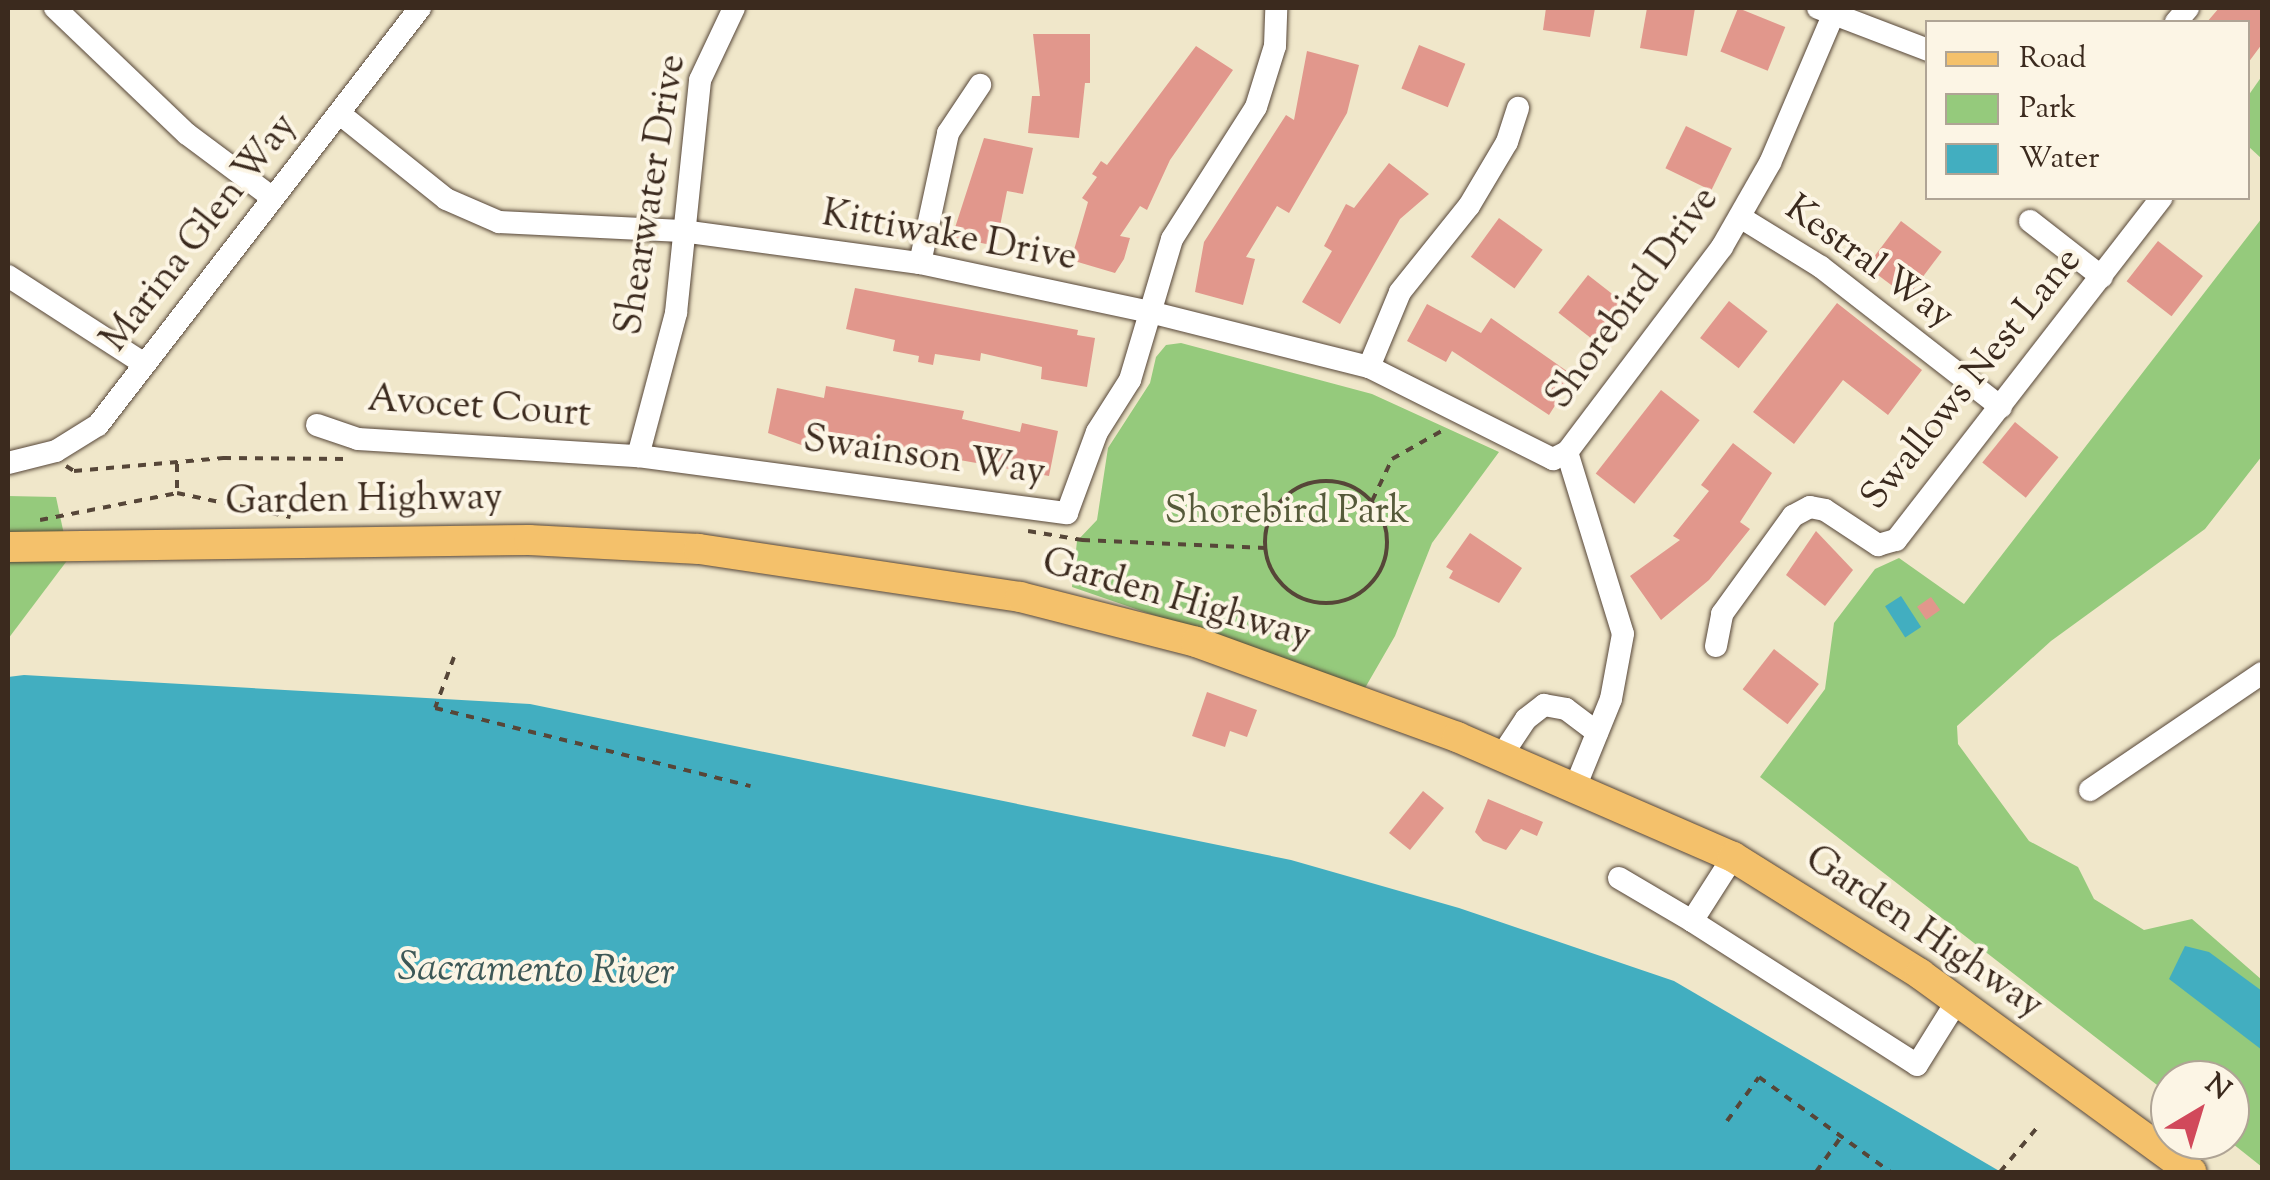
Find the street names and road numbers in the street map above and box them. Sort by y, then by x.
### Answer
street label: Shearwater Drive [608,51,698,339]
street label: Marina Glen Way [94,106,308,362]
street label: Shorebird Drive [1538,179,1730,419]
street label: Kestral Way [1775,187,1961,341]
street label: Kittiwake Drive [818,193,1080,283]
street label: Swallows Nest Lane [1853,240,2093,520]
street label: Avocet Court [366,378,592,440]
street label: Swainson Way [800,418,1048,498]
street label: Garden Highway [225,477,503,527]
street label: Garden Highway [1037,541,1315,661]
street label: Garden Highway [1795,838,2051,1030]

